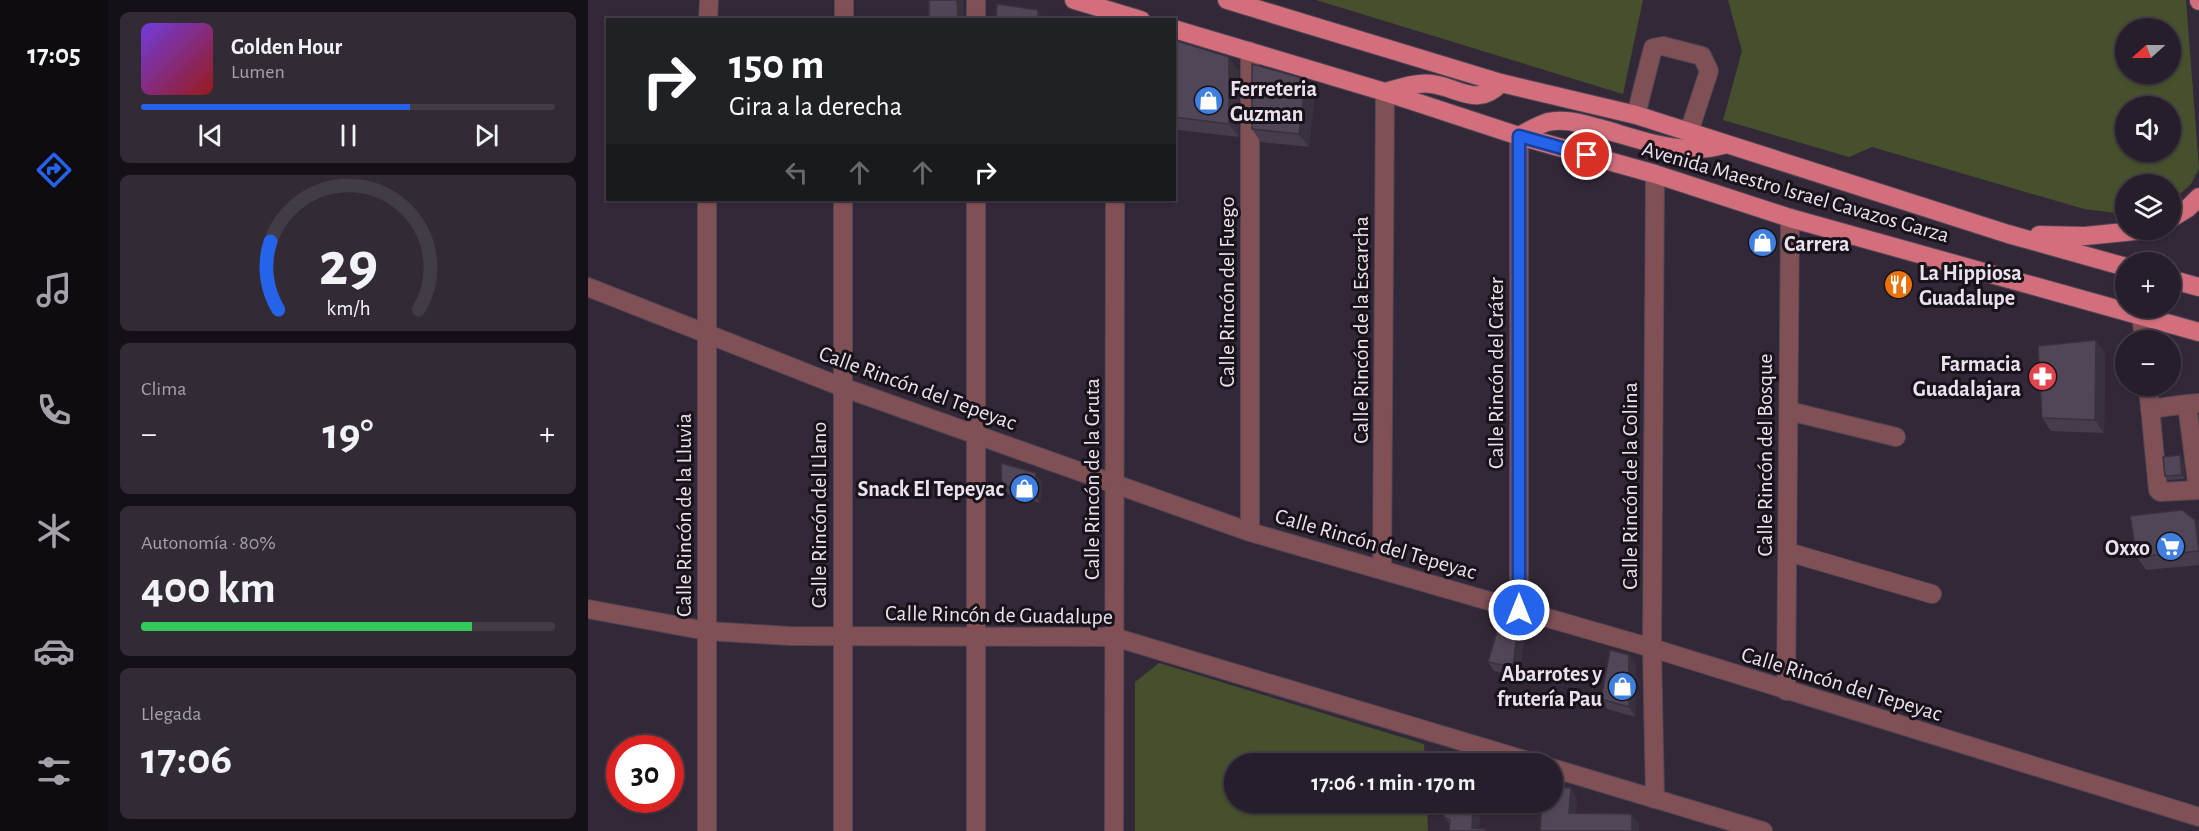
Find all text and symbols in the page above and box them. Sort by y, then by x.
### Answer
north arrow [2115,18,2181,84]
map controls [2115,18,2181,396]
text: Golden Hour [231,36,342,58]
text: 17:05 [27,41,81,68]
icon: right [630,42,708,120]
text: 150 m [729,44,824,86]
text: Lumen [231,62,285,82]
place label: Ferreteria Guzman [1230,78,1318,125]
shop icon: Ferreteria Guzman [1193,85,1225,117]
text: Gira a la derecha [729,93,902,120]
button: sound [2115,96,2181,162]
icon: previous [194,119,227,152]
icon: pause [332,119,365,152]
icon: next [470,119,503,152]
pin [1561,129,1612,180]
icon: arrive [1570,138,1603,171]
street label: Avenida Maestro Israel Cavazos Garza [1640,138,1952,246]
icon: directions [33,149,75,191]
icon: left [780,156,813,189]
icon: ahead [843,156,876,189]
icon: ahead [906,156,939,189]
icon: right [969,156,1002,189]
button: layers [2115,174,2181,240]
street label: Calle Rincón del Fuego [1216,197,1238,387]
street label: Calle Rincón de la Escarcha [1350,216,1372,444]
shop icon: Carrera [1747,227,1779,259]
place label: Carrera [1784,233,1850,255]
text: 29 [318,234,378,296]
button: + [2115,252,2181,318]
place label: La Hippiosa Guadalupe [1919,262,2022,309]
icon: music [33,269,75,311]
restaurant icon: La Hippiosa Guadalupe [1882,269,1914,301]
street label: Calle Rincón del Cráter [1485,277,1507,469]
text: km/h [326,298,370,319]
button: − [2115,330,2181,396]
street label: Calle Rincón del Tepeyac [816,342,1020,434]
place label: Farmacia Guadalajara [1913,353,2021,401]
street label: Calle Rincón del Bosque [1754,354,1776,556]
pharmacy icon: Farmacia Guadalajara [2026,360,2058,392]
street label: Calle Rincón de la Gruta [1081,378,1103,580]
text: Clima [141,379,186,399]
street label: Calle Rincón de la Colina [1619,382,1641,590]
icon: phone [33,389,75,431]
text: 19° [322,412,374,457]
street label: Calle Rincón de la Lluvia [673,413,695,617]
text: − [141,418,157,451]
text: + [539,418,555,451]
street label: Calle Rincón del Llano [808,422,830,608]
shop icon: Snack El Tepeyac [1009,472,1041,504]
place label: Snack El Tepeyac [858,478,1005,501]
street label: Calle Rincón del Tepeyac [1273,505,1479,583]
icon: climate [33,510,75,552]
supermarket icon: Oxxo [2155,531,2187,563]
text: Autonomía · 80% [141,533,276,553]
place label: Oxxo [2105,537,2150,559]
text: 400 km [141,566,276,611]
position arrow [1487,578,1551,642]
street label: Calle Rincón de Guadalupe [885,602,1113,628]
icon: car [33,630,75,672]
street label: Calle Rincón del Tepeyac [1739,643,1945,725]
place label: Abarrotes y frutería Pau [1497,663,1603,710]
shop icon: Abarrotes y frutería Pau [1607,670,1639,702]
text: Llegada [141,704,202,724]
speed limit sign: 30 [606,735,684,813]
text: 17:06 [141,737,232,782]
icon: filters [33,750,75,792]
text: 17:06 · 1 min · 170 m [1311,772,1476,794]

